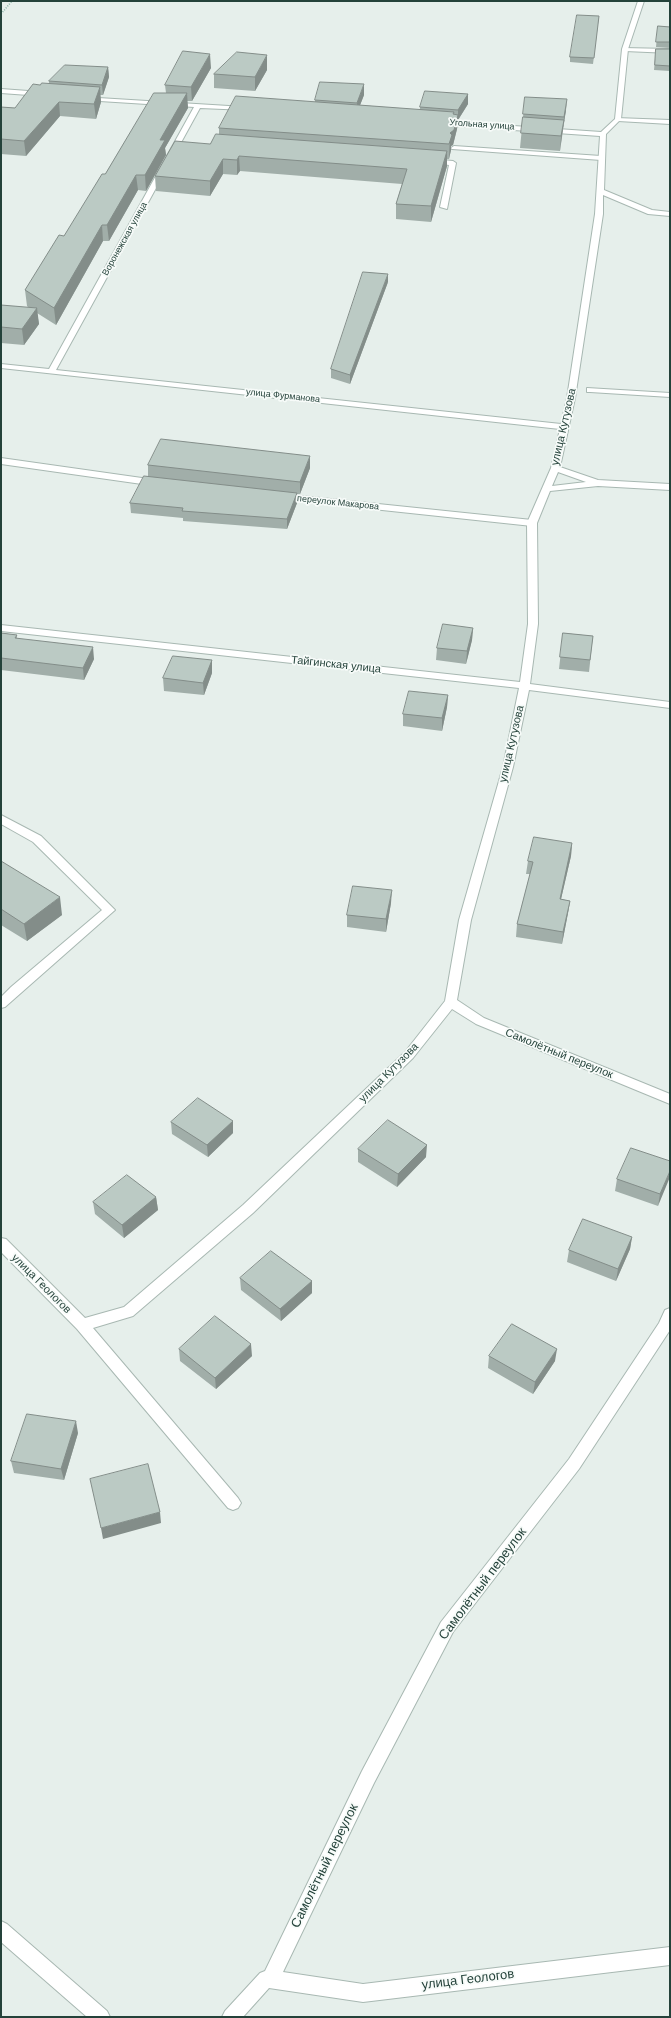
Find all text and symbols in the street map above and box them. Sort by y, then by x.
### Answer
street label: Угольная улица [449,117,515,133]
street label: Воронежская улица [100,200,150,278]
street label: улица Фурманова [246,387,320,405]
street label: улица Кутузова [549,387,579,467]
street label: переулок Макарова [297,493,379,513]
street label: Тайгинская улица [290,654,382,676]
street label: улица Кутузова [497,704,527,784]
street label: Самолётный переулок [503,1026,615,1082]
street label: улица Кутузова [357,1041,421,1105]
street label: улица Геологов [8,1251,74,1317]
street label: Самолётный переулок [436,1525,530,1643]
street label: Самолётный переулок [288,1801,362,1931]
street label: улица Геологов [421,1967,515,1993]

